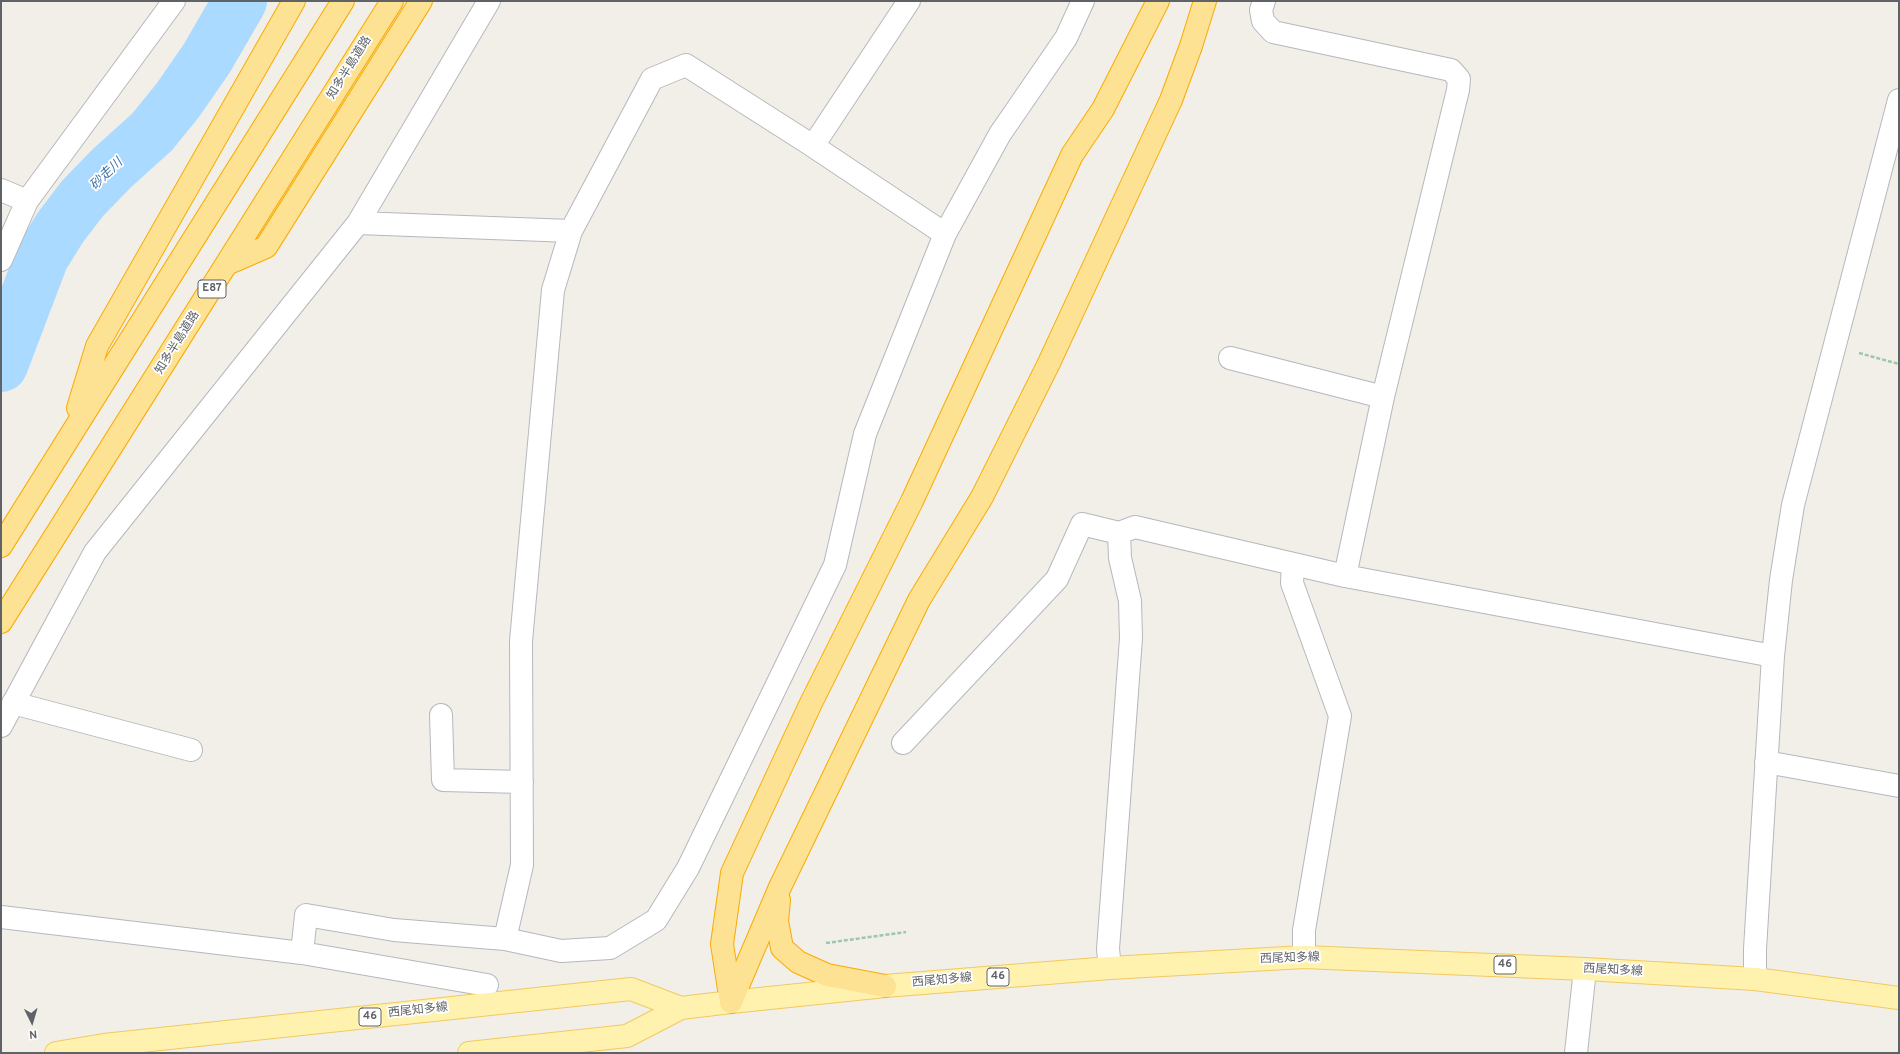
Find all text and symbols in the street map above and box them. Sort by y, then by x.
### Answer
street label: 知多半島道路 [325,34,375,102]
water label: 砂走川 [88,156,126,194]
road number: E87 [198,280,226,298]
street label: 知多半島道路 [153,309,203,377]
street label: 西尾知多線 [1260,951,1320,967]
road number: 46 [1494,956,1516,974]
street label: 西尾知多線 [1583,962,1643,980]
road number: 46 [987,968,1009,986]
street label: 西尾知多線 [911,971,973,991]
street label: 西尾知多線 [387,1001,449,1021]
north arrow [12,1002,52,1042]
road number: 46 [359,1008,381,1026]
text: N [28,1027,38,1041]

